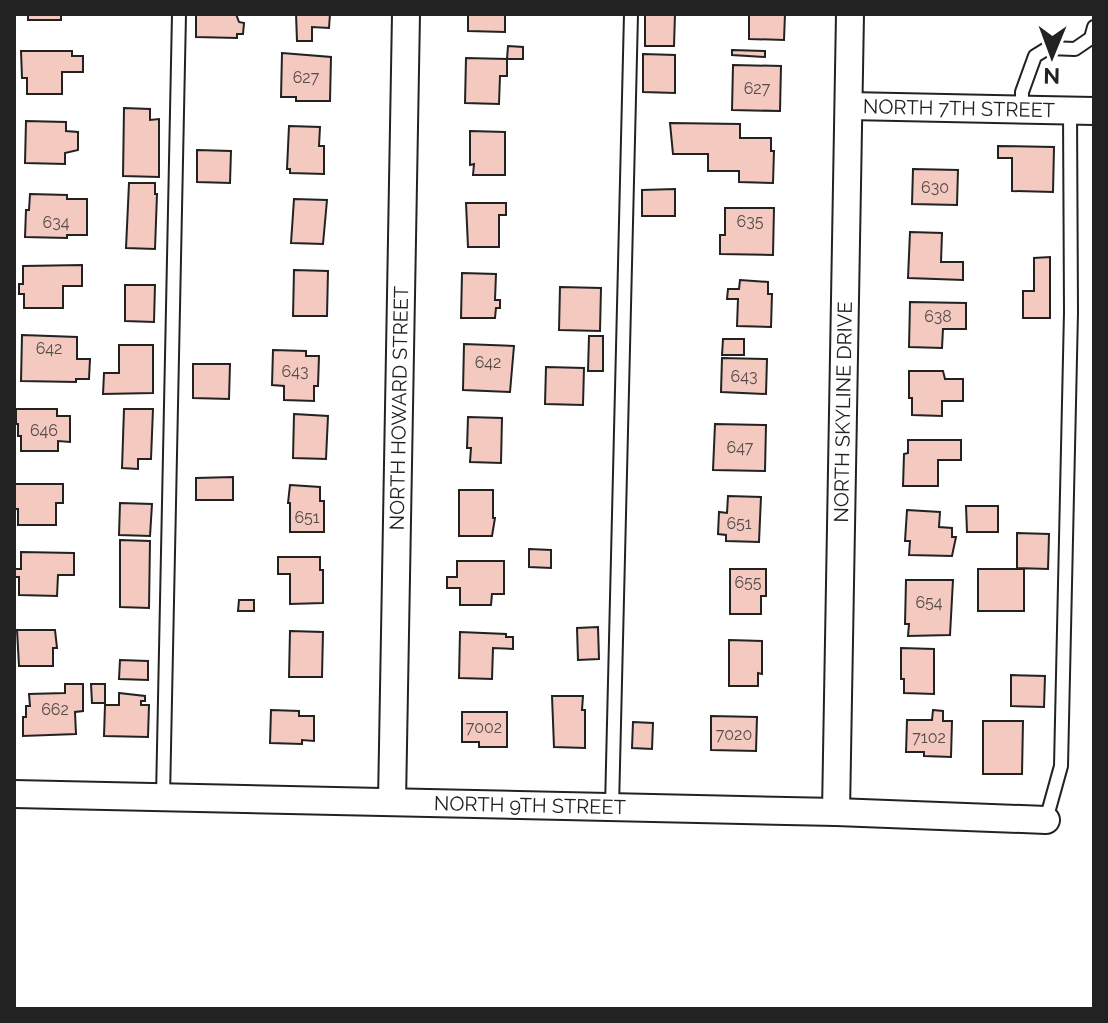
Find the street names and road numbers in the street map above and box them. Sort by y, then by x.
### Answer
street label: NORTH 7TH STREET [863,94,1055,122]
street label: NORTH HOWARD STREET [385,286,413,530]
street label: NORTH SKYLINE DRIVE [829,301,857,523]
street label: NORTH 9TH STREET [434,791,626,819]

